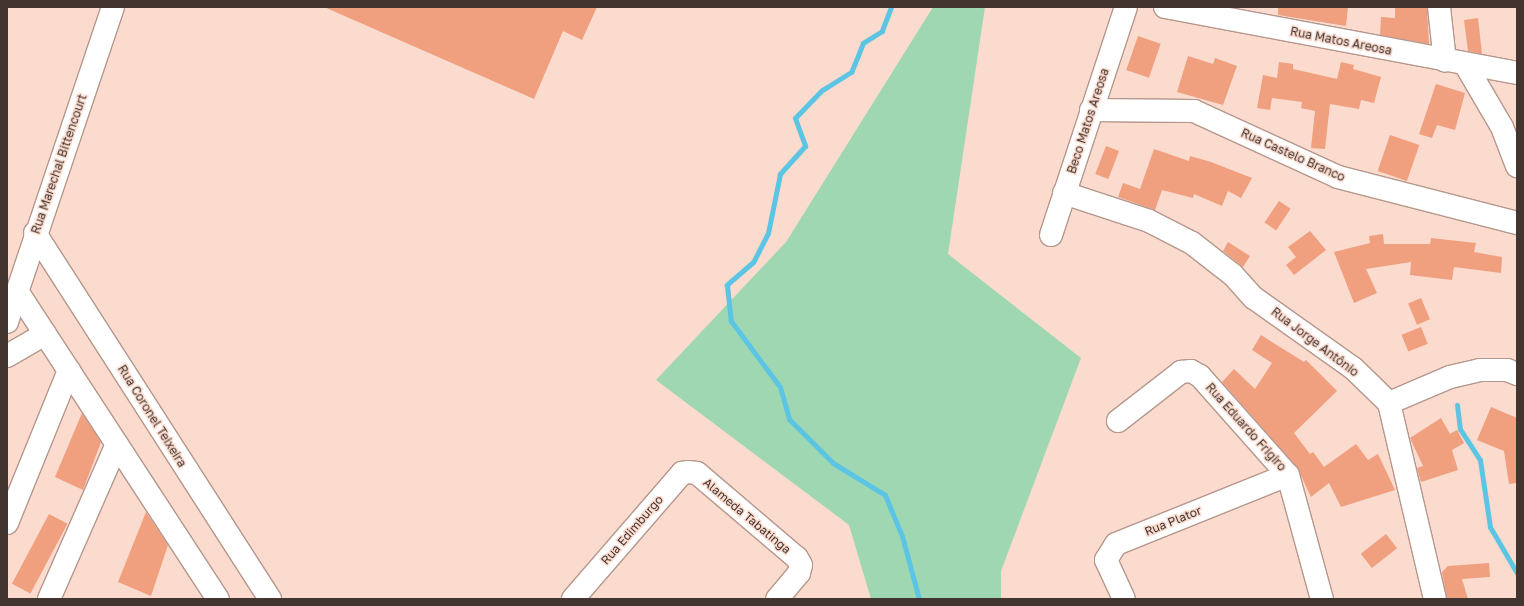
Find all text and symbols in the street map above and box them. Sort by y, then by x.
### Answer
street label: Rua Matos Areosa [1289,24,1393,58]
street label: Beco Matos Areosa [1064,66,1112,176]
street label: Rua Marechal Bittencourt [28,92,90,236]
street label: Rua Castelo Branco [1239,126,1347,184]
street label: Rua Jorge Antônio [1268,304,1362,380]
street label: Rua Coronel Teixeira [115,362,189,470]
street label: Rua Eduardo Frigiro [1203,380,1289,474]
street label: Alameda Tabatinga [700,475,794,557]
street label: Rua Edimburgo [598,492,666,568]
street label: Rua Plator [1142,503,1204,539]

